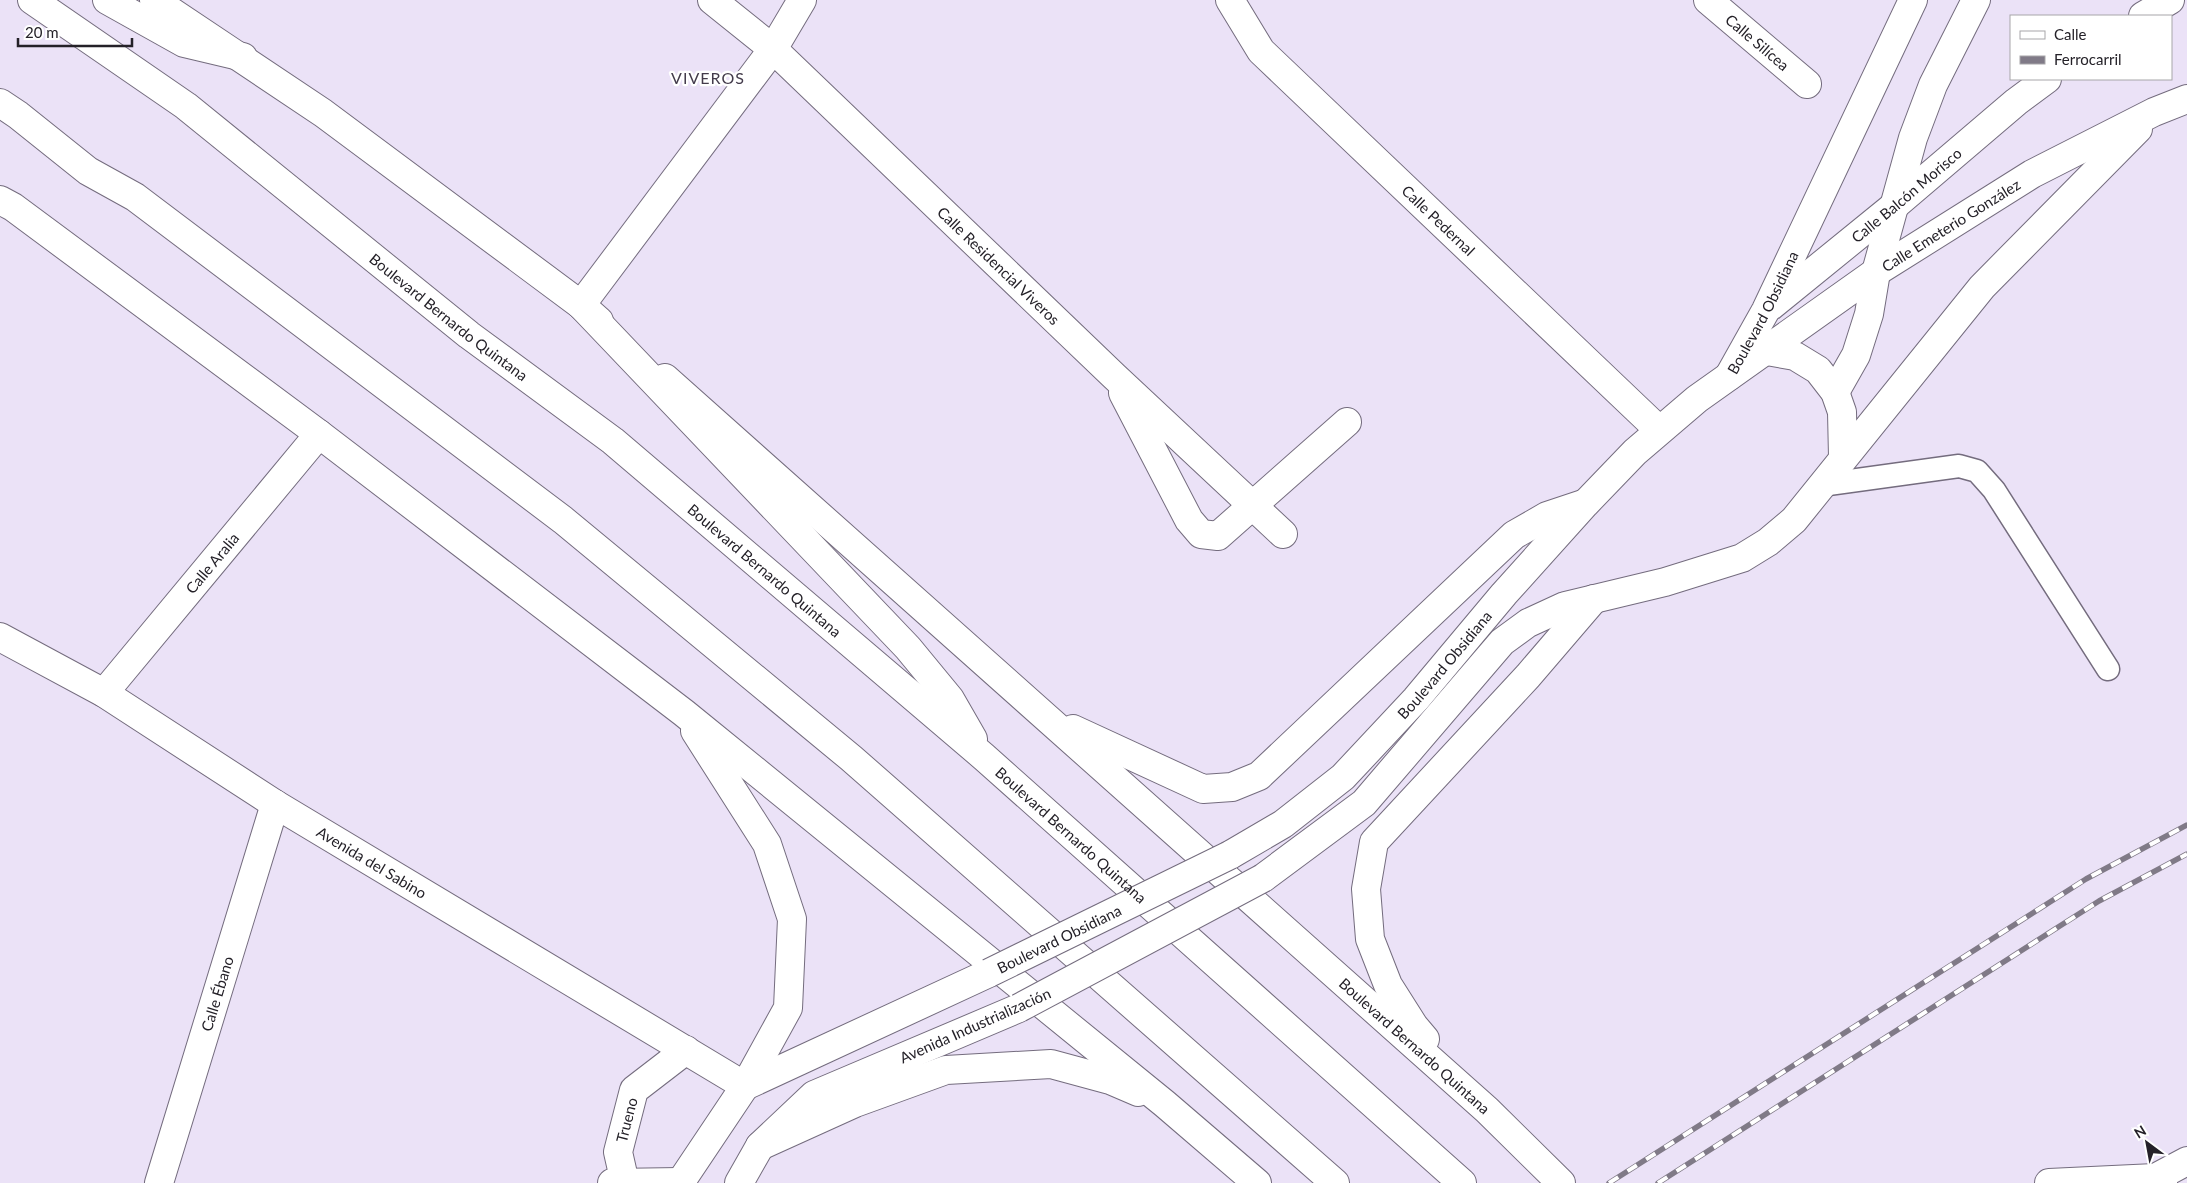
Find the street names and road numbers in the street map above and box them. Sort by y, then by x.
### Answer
street label: Calle Silícea [1722,10,1793,74]
street label: Calle Balcón Morisco [1848,144,1965,246]
street label: Calle Emeterio González [1878,175,2023,275]
street label: Calle Pedernal [1398,181,1479,259]
street label: Calle Residencial Viveros [934,203,1064,328]
street label: Boulevard Obsidiana [1723,248,1802,377]
street label: Boulevard Bernardo Quintana [366,249,531,384]
street label: Boulevard Bernardo Quintana [684,500,845,641]
street label: Calle Aralia [182,529,242,597]
street label: Boulevard Obsidiana [1393,607,1495,722]
street label: Boulevard Bernardo Quintana [992,763,1150,907]
street label: Avenida del Sabino [314,822,430,902]
street label: Boulevard Obsidiana [994,901,1124,977]
street label: Calle Ébano [197,954,237,1033]
street label: Boulevard Bernardo Quintana [1336,974,1494,1118]
street label: Avenida Industrialización [897,984,1053,1066]
street label: Trueno [612,1095,641,1144]

